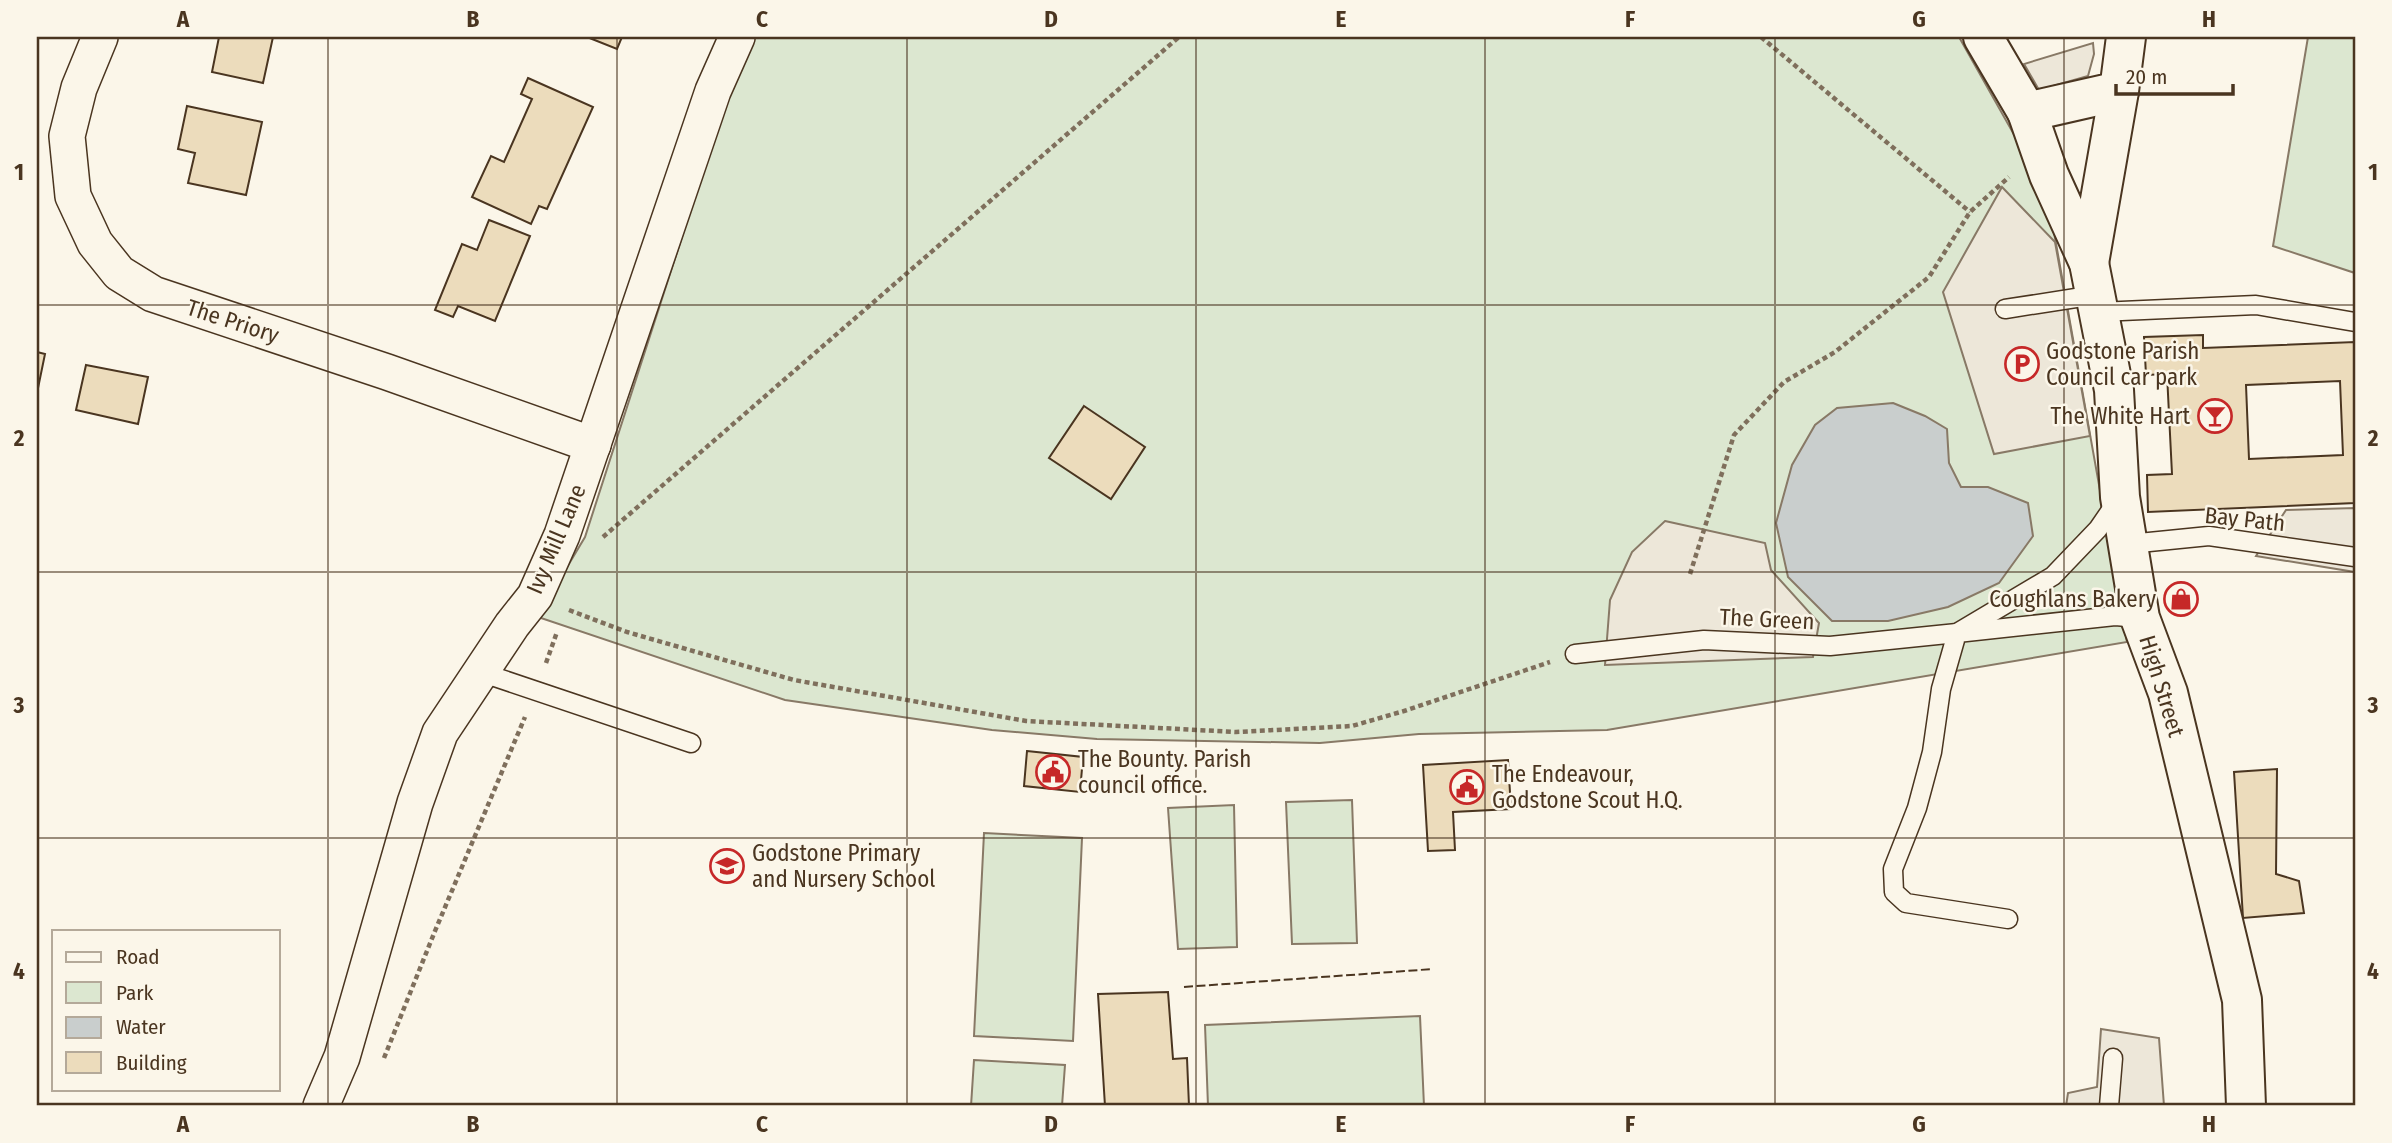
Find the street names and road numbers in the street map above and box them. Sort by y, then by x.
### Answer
street label: The Priory [183,293,283,349]
street label: Ivy Mill Lane [520,480,592,598]
street label: Bay Path [2203,501,2287,537]
street label: The Green [1719,603,1815,635]
street label: High Street [2133,632,2191,741]

